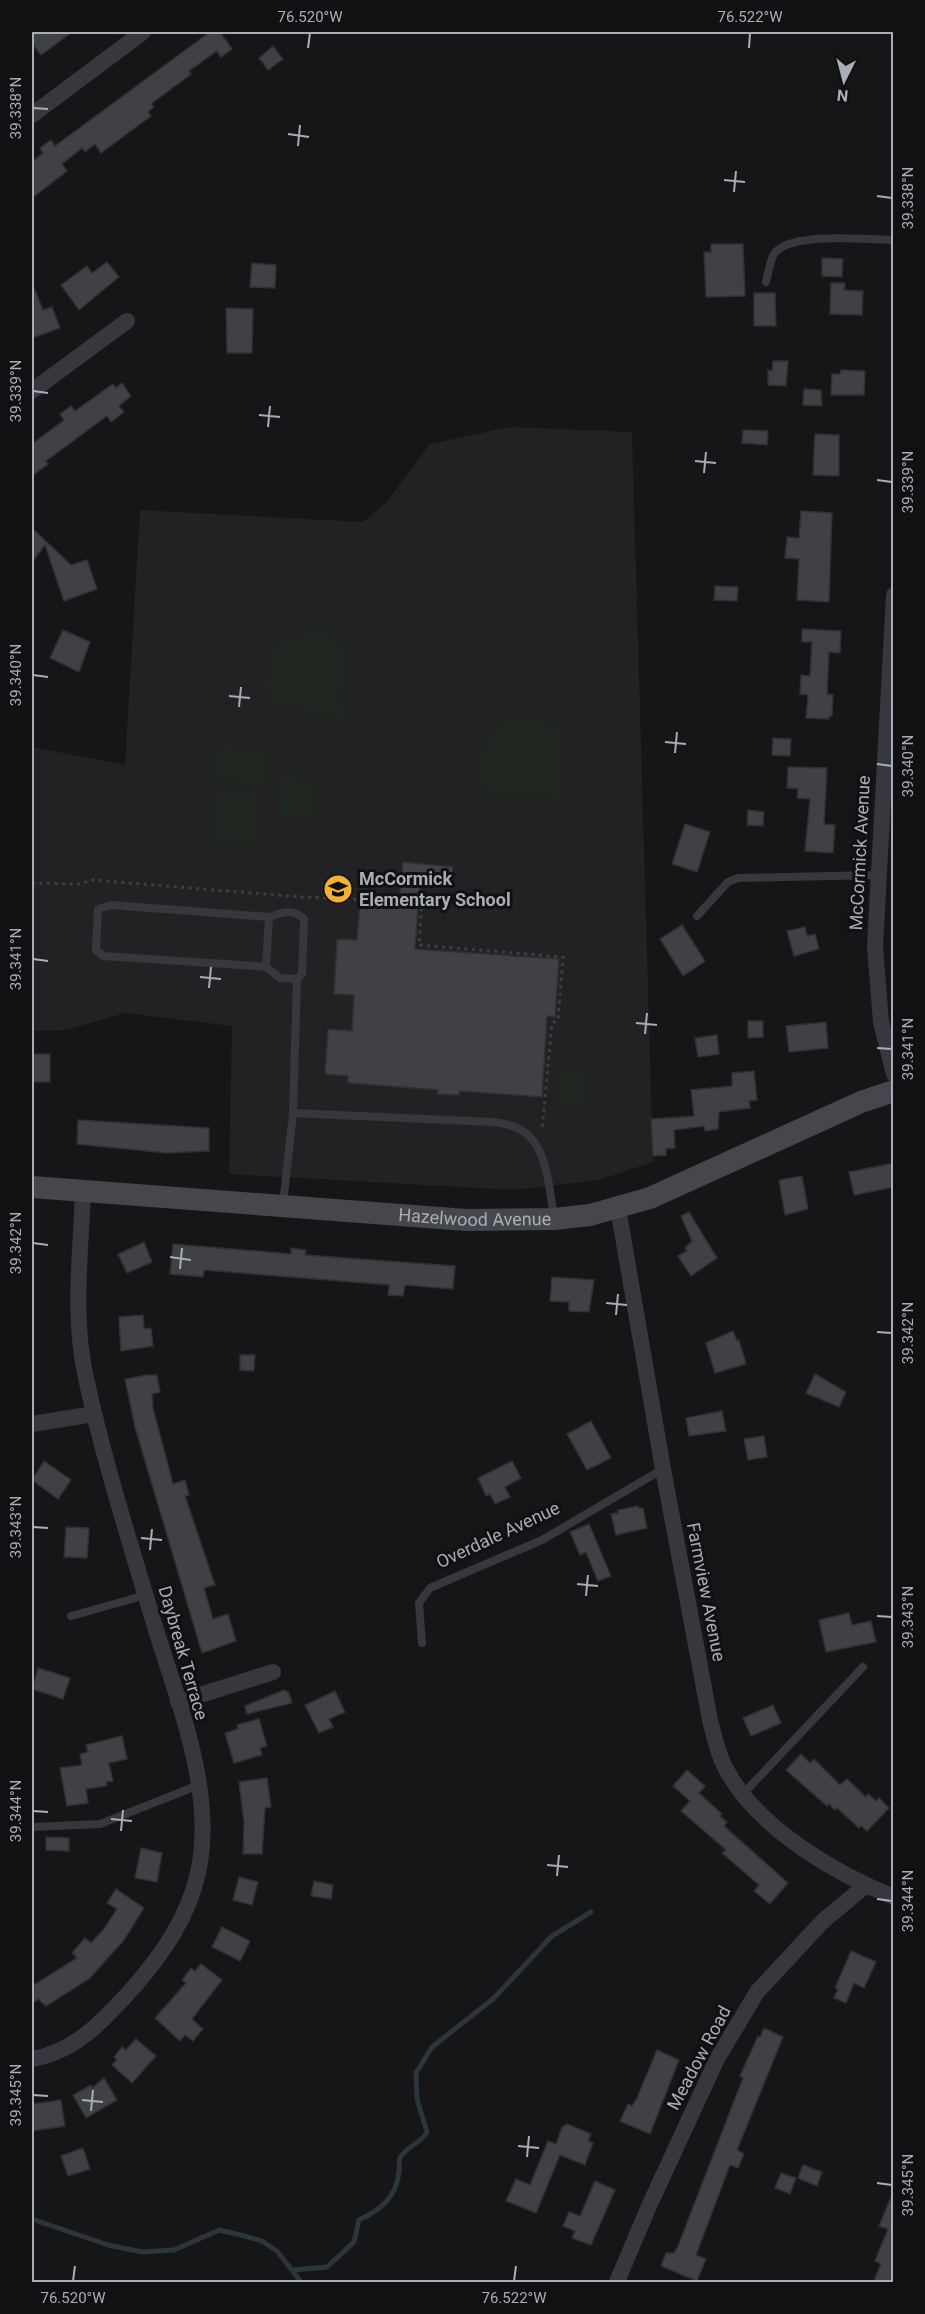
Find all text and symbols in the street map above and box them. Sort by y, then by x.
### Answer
text: 76.520°W [277,8,343,26]
text: 76.522°W [717,8,783,26]
north arrow [814,51,874,111]
text: 39.338°N [7,77,25,139]
text: N [836,85,849,105]
text: 39.338°N [899,167,917,229]
text: 39.339°N [7,360,25,422]
text: 39.339°N [899,451,917,513]
text: 39.340°N [7,644,25,706]
text: 39.340°N [899,735,917,797]
street label: McCormick Avenue [845,775,874,931]
place label: McCormick Elementary School [359,868,511,910]
school or university icon: McCormick Elementary School [322,873,354,905]
text: 39.341°N [7,928,25,990]
text: 39.341°N [899,1018,917,1080]
street label: Hazelwood Avenue [398,1204,551,1230]
text: 39.342°N [7,1212,25,1274]
text: 39.342°N [899,1302,917,1364]
text: 39.343°N [7,1496,25,1558]
street label: Overdale Avenue [433,1497,563,1572]
street label: Farmview Avenue [683,1521,730,1663]
street label: Daybreak Terrace [154,1583,213,1722]
text: 39.343°N [899,1586,917,1648]
text: 39.344°N [7,1780,25,1842]
text: 39.344°N [899,1870,917,1932]
street label: Meadow Road [662,2002,735,2113]
text: 39.345°N [7,2064,25,2126]
text: 39.345°N [899,2154,917,2216]
text: 76.520°W [40,2289,106,2307]
text: 76.522°W [481,2289,547,2307]

